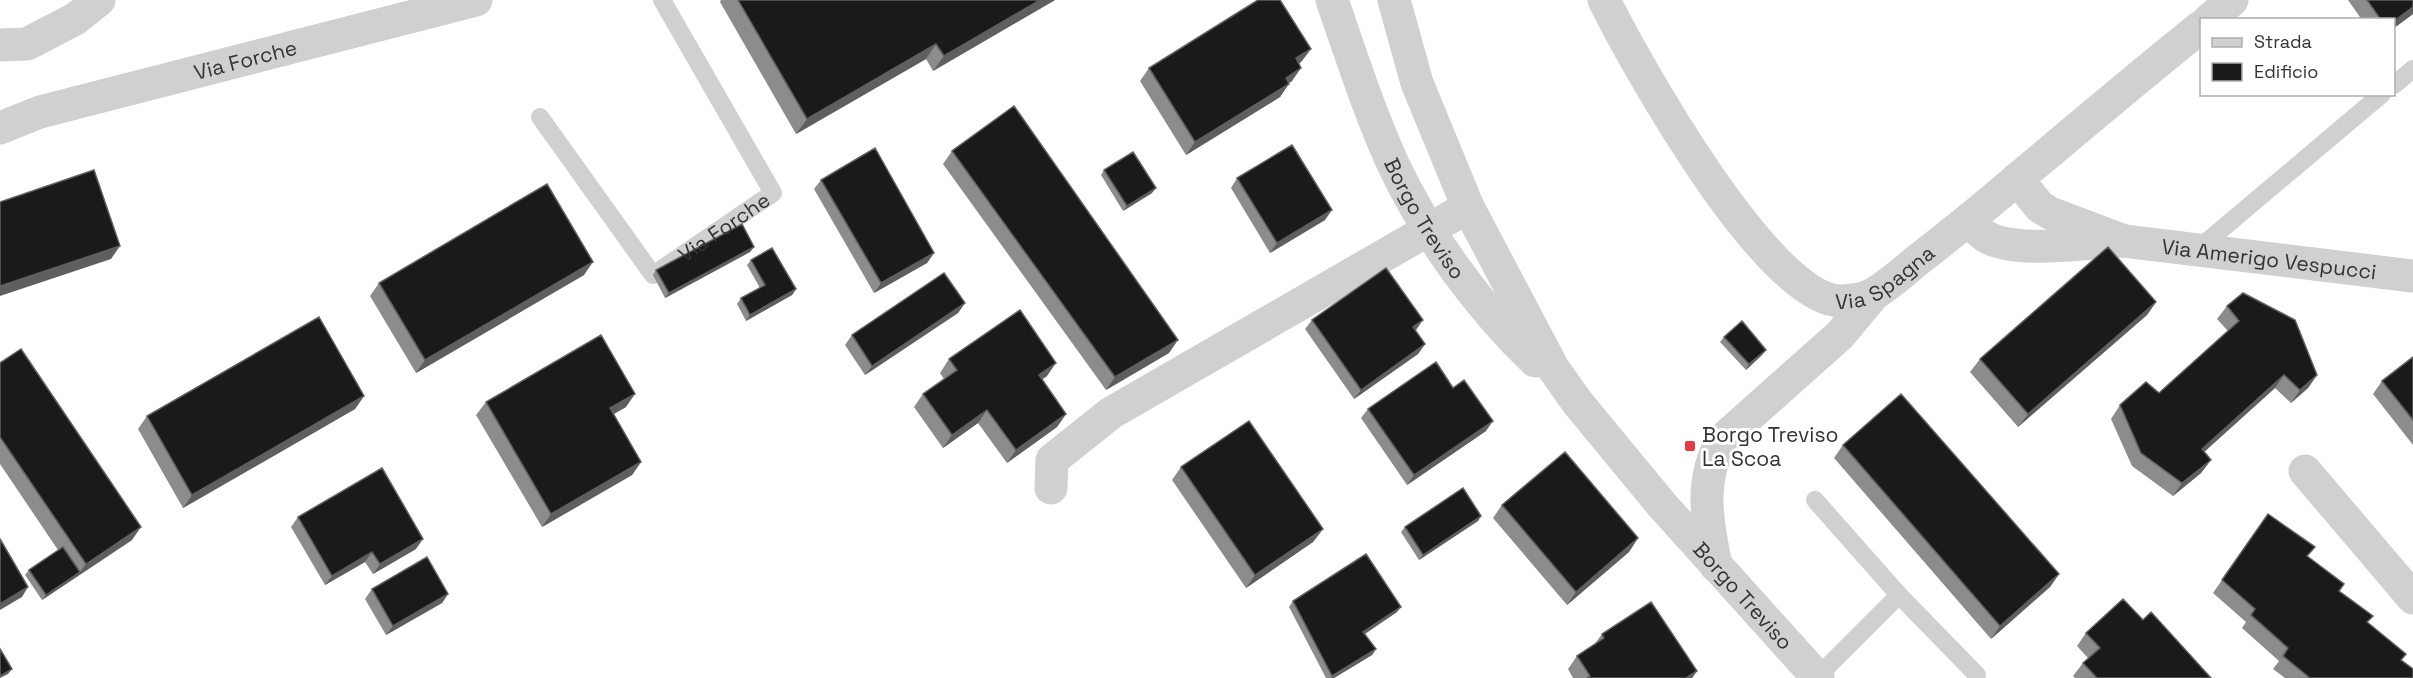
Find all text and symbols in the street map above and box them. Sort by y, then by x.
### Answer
legend [2200,18,2395,96]
text: Strada [2254,30,2312,53]
street label: Via Forche [191,33,300,85]
text: Edificio [2254,60,2318,83]
street label: Borgo Treviso [1379,153,1472,284]
street label: Via Forche [673,186,775,267]
street label: Via Amerigo Vespucci [2160,232,2378,285]
street label: Via Spagna [1835,239,1940,315]
place label: Borgo Treviso La Scoa [1702,421,1839,472]
marker: Borgo Treviso La Scoa [1683,439,1697,453]
street label: Borgo Treviso [1688,536,1799,655]

